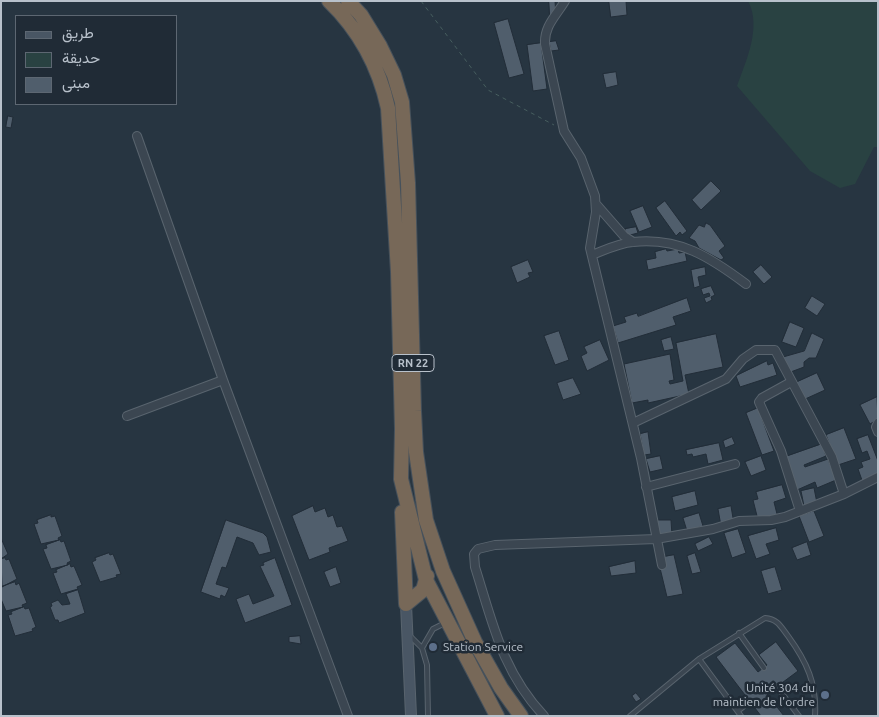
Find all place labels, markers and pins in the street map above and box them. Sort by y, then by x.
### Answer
place label: Station Service [443,640,523,654]
marker: Station Service [427,641,439,653]
place label: Unité 304 du maintien de l'ordre [713,681,815,709]
marker: Unité 304 du maintien de l'ordre [819,689,831,701]

